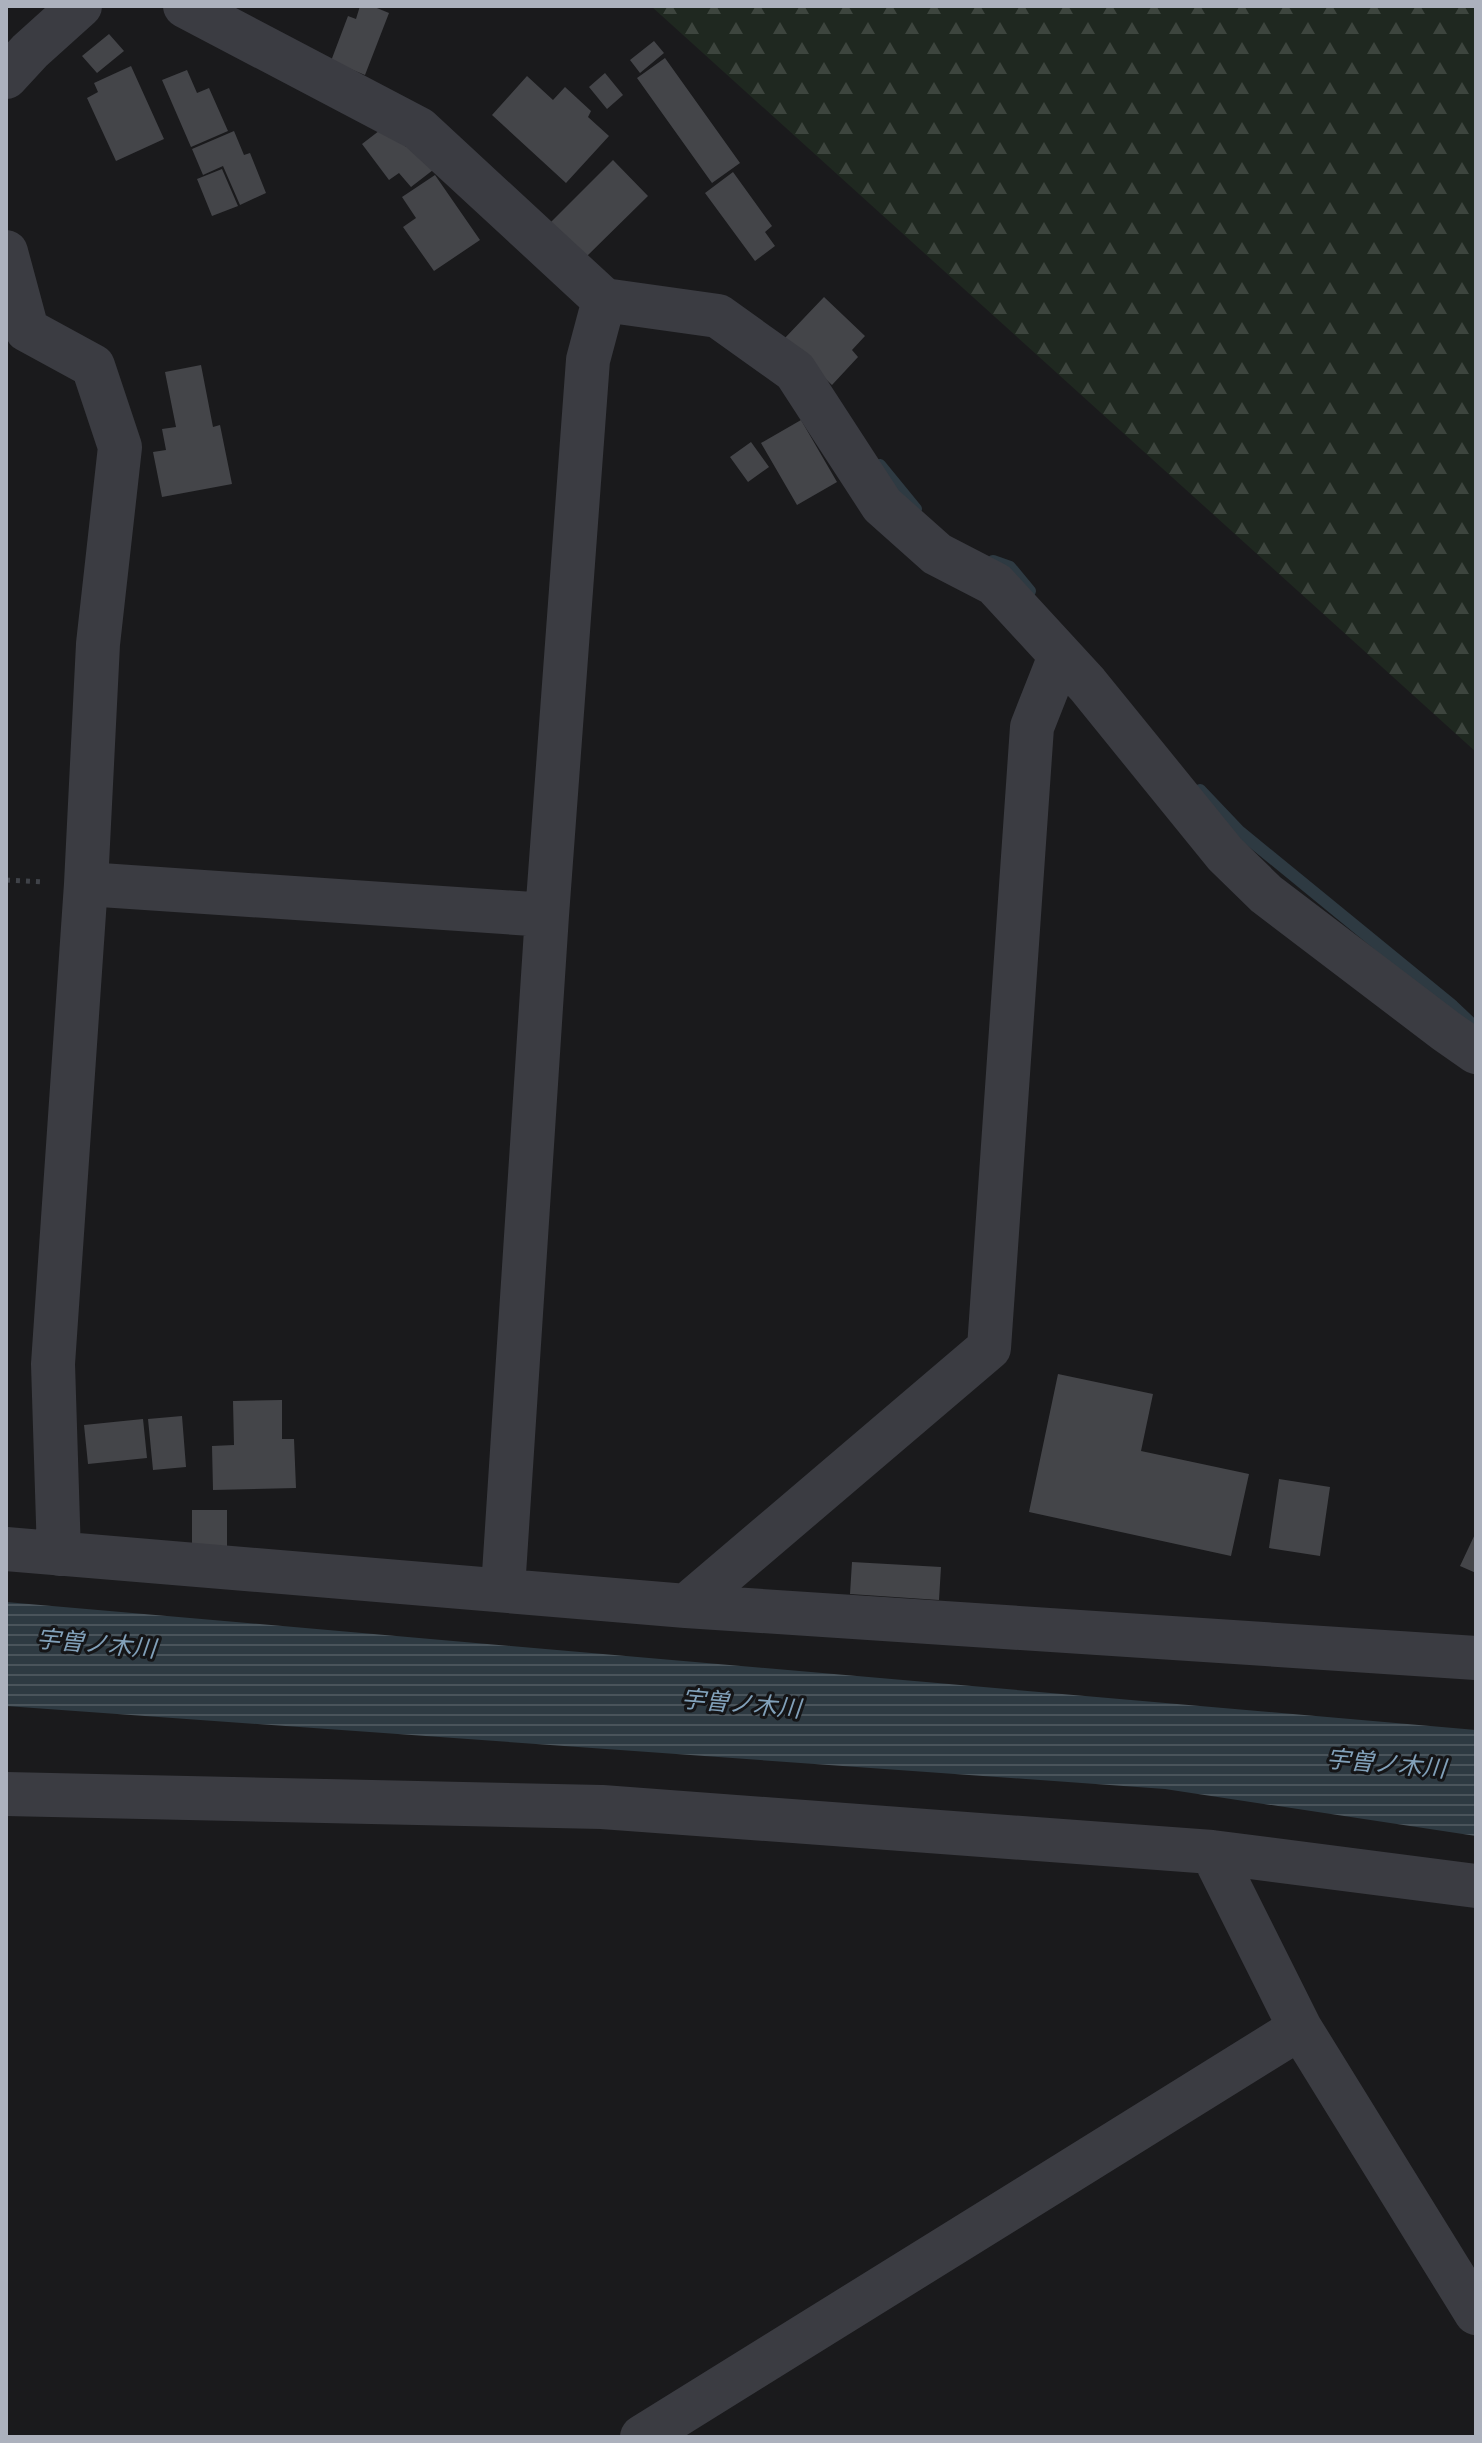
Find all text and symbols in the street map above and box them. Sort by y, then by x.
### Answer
water label: 宇曽ノ木川 [35,1622,160,1664]
water label: 宇曽ノ木川 [680,1682,805,1724]
water label: 宇曽ノ木川 [1325,1742,1450,1784]

